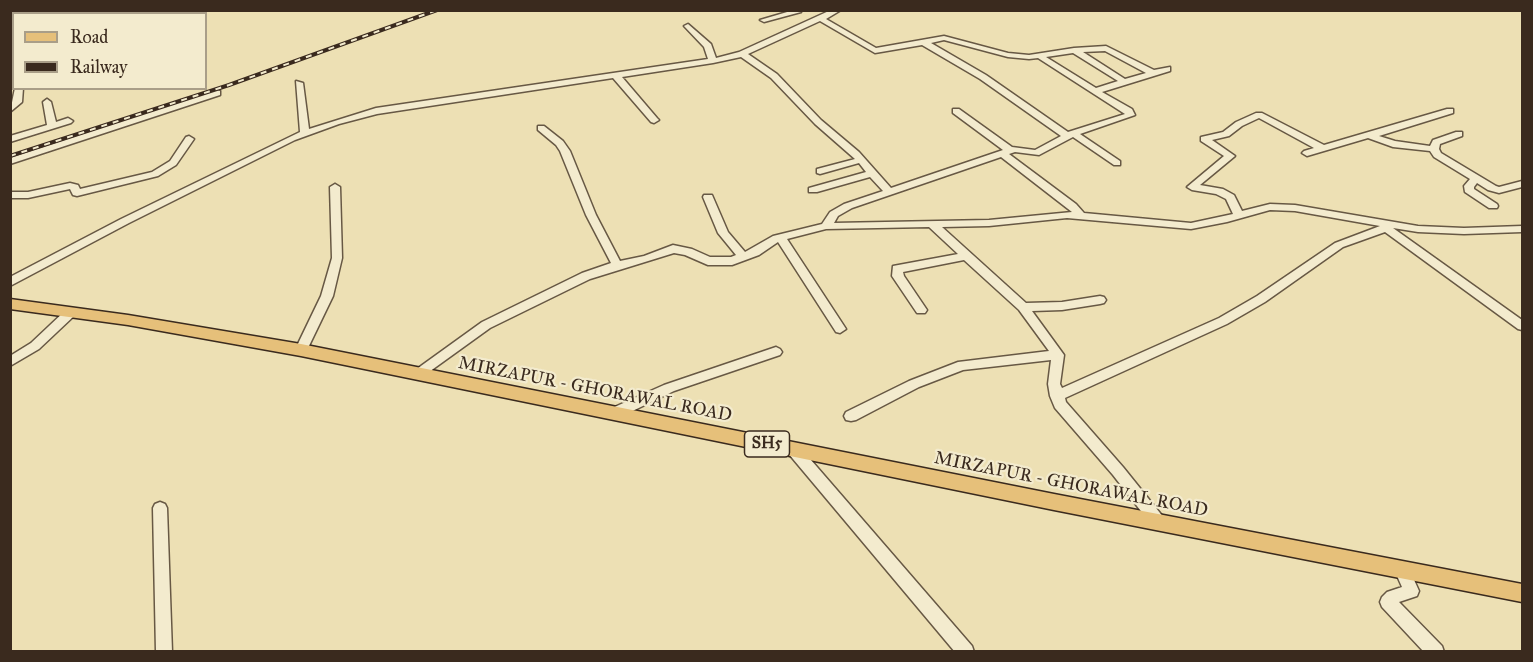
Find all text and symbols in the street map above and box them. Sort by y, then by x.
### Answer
legend [12,12,207,90]
text: Road [70,26,108,48]
text: Railway [70,56,127,78]
street label: MIRZAPUR - GHORAWAL ROAD [456,353,734,427]
road number: SH5 [744,431,789,457]
street label: MIRZAPUR - GHORAWAL ROAD [932,448,1210,522]

